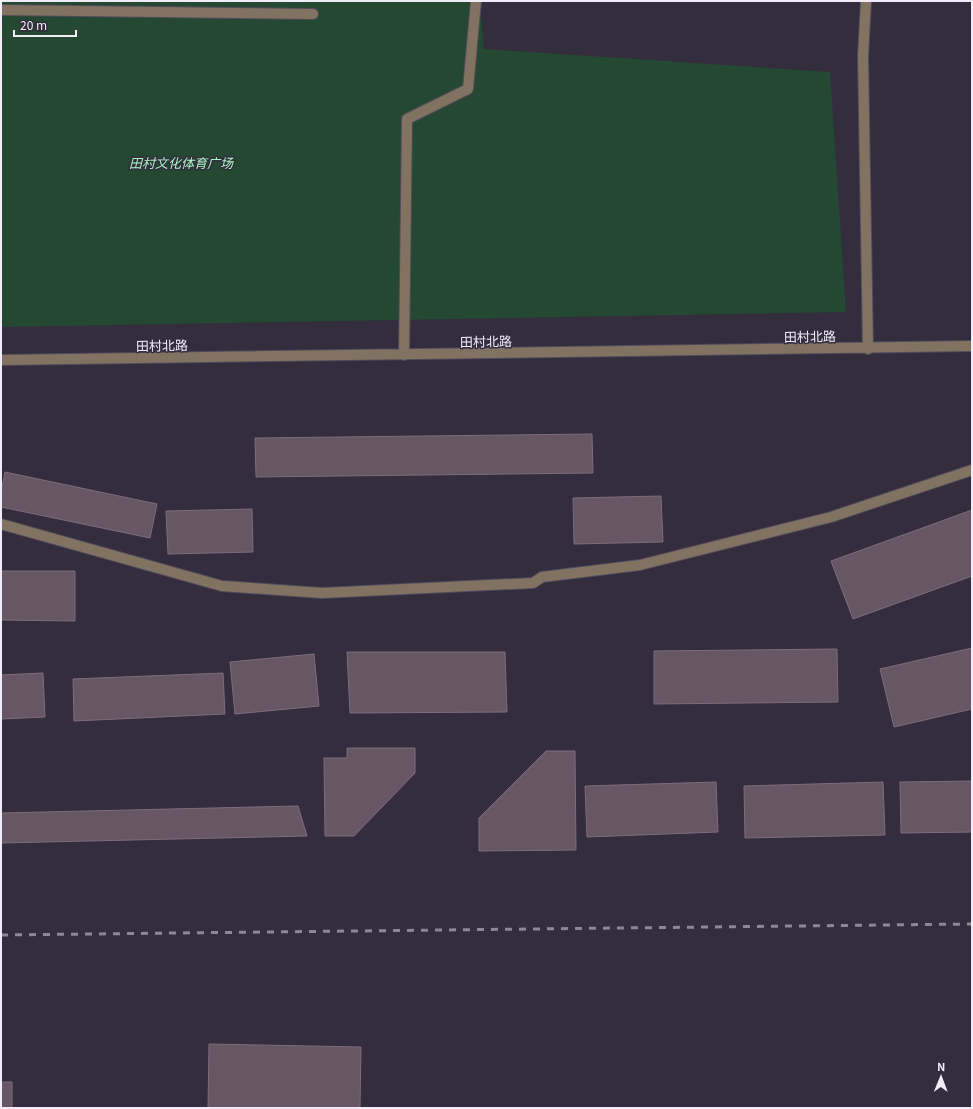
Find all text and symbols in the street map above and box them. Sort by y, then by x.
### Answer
scale bar [14,12,76,38]
text: 20 m [20,16,47,33]
park label: 田村文化体育广场 [129,153,234,172]
street label: 田村北路 [784,326,836,346]
street label: 田村北路 [460,331,512,351]
street label: 田村北路 [136,335,188,355]
north arrow [921,1057,961,1097]
text: N [937,1058,945,1074]

